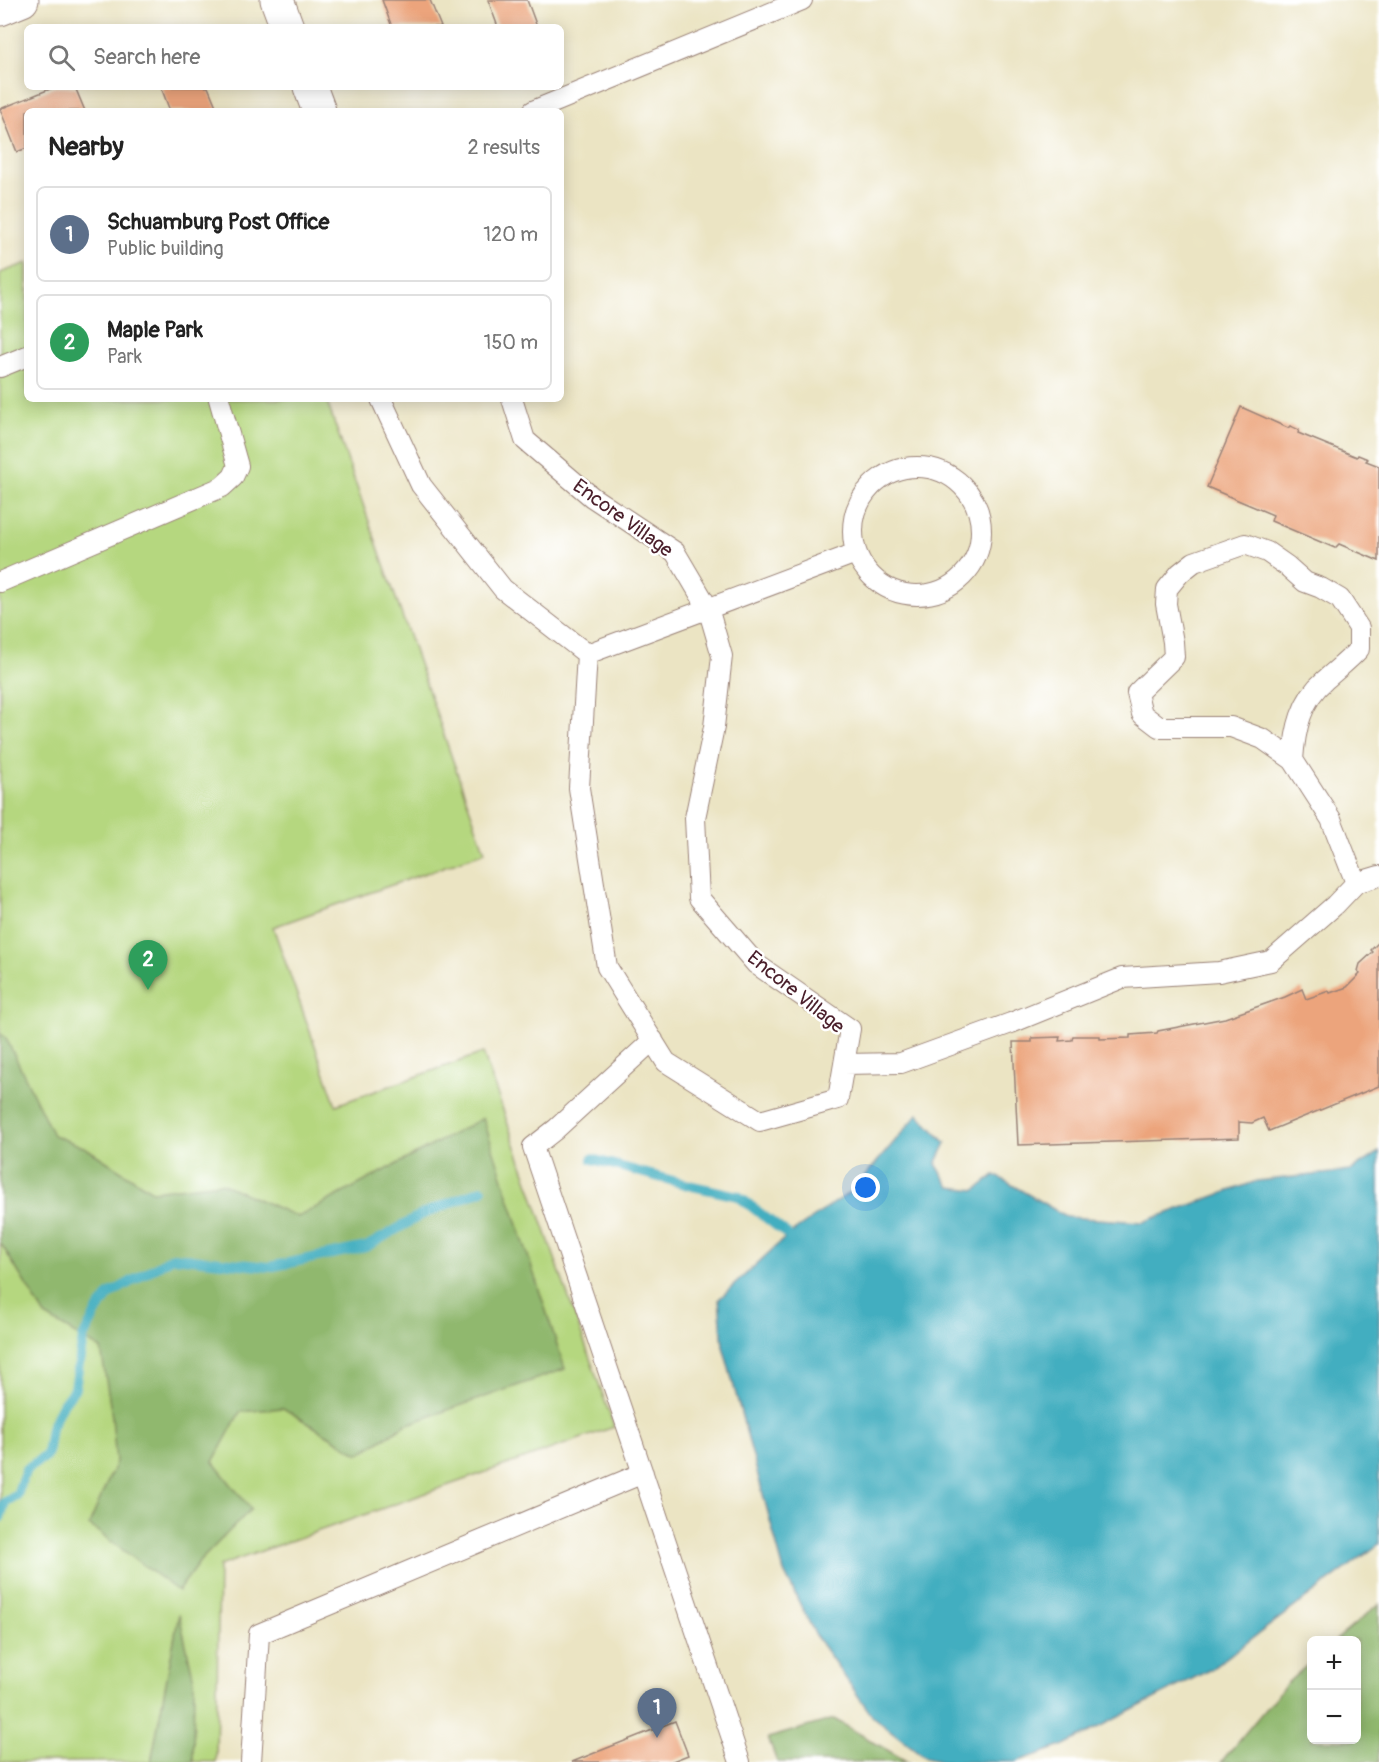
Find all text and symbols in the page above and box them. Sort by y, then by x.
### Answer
search box [24,24,564,90]
icon: search [45,41,78,74]
text: Search here [93,43,200,71]
text: Nearby [48,131,124,163]
text: 2 results [468,135,540,160]
text: Schuamburg Post Office [107,208,329,236]
text: 1 [66,222,73,247]
text: 120 m [483,222,538,247]
text: Public building [107,236,223,261]
text: Maple Park [107,316,203,344]
text: 2 [64,330,75,355]
text: 150 m [484,330,538,355]
text: Park [107,344,142,369]
street label: Encore Village [568,473,678,563]
pin: 2 [128,940,168,990]
street label: Encore Village [742,945,850,1039]
your location [851,1173,880,1202]
map controls [1307,1636,1361,1744]
button: + [1307,1636,1361,1690]
pin: 1 [638,1688,676,1738]
button: − [1307,1690,1361,1744]

